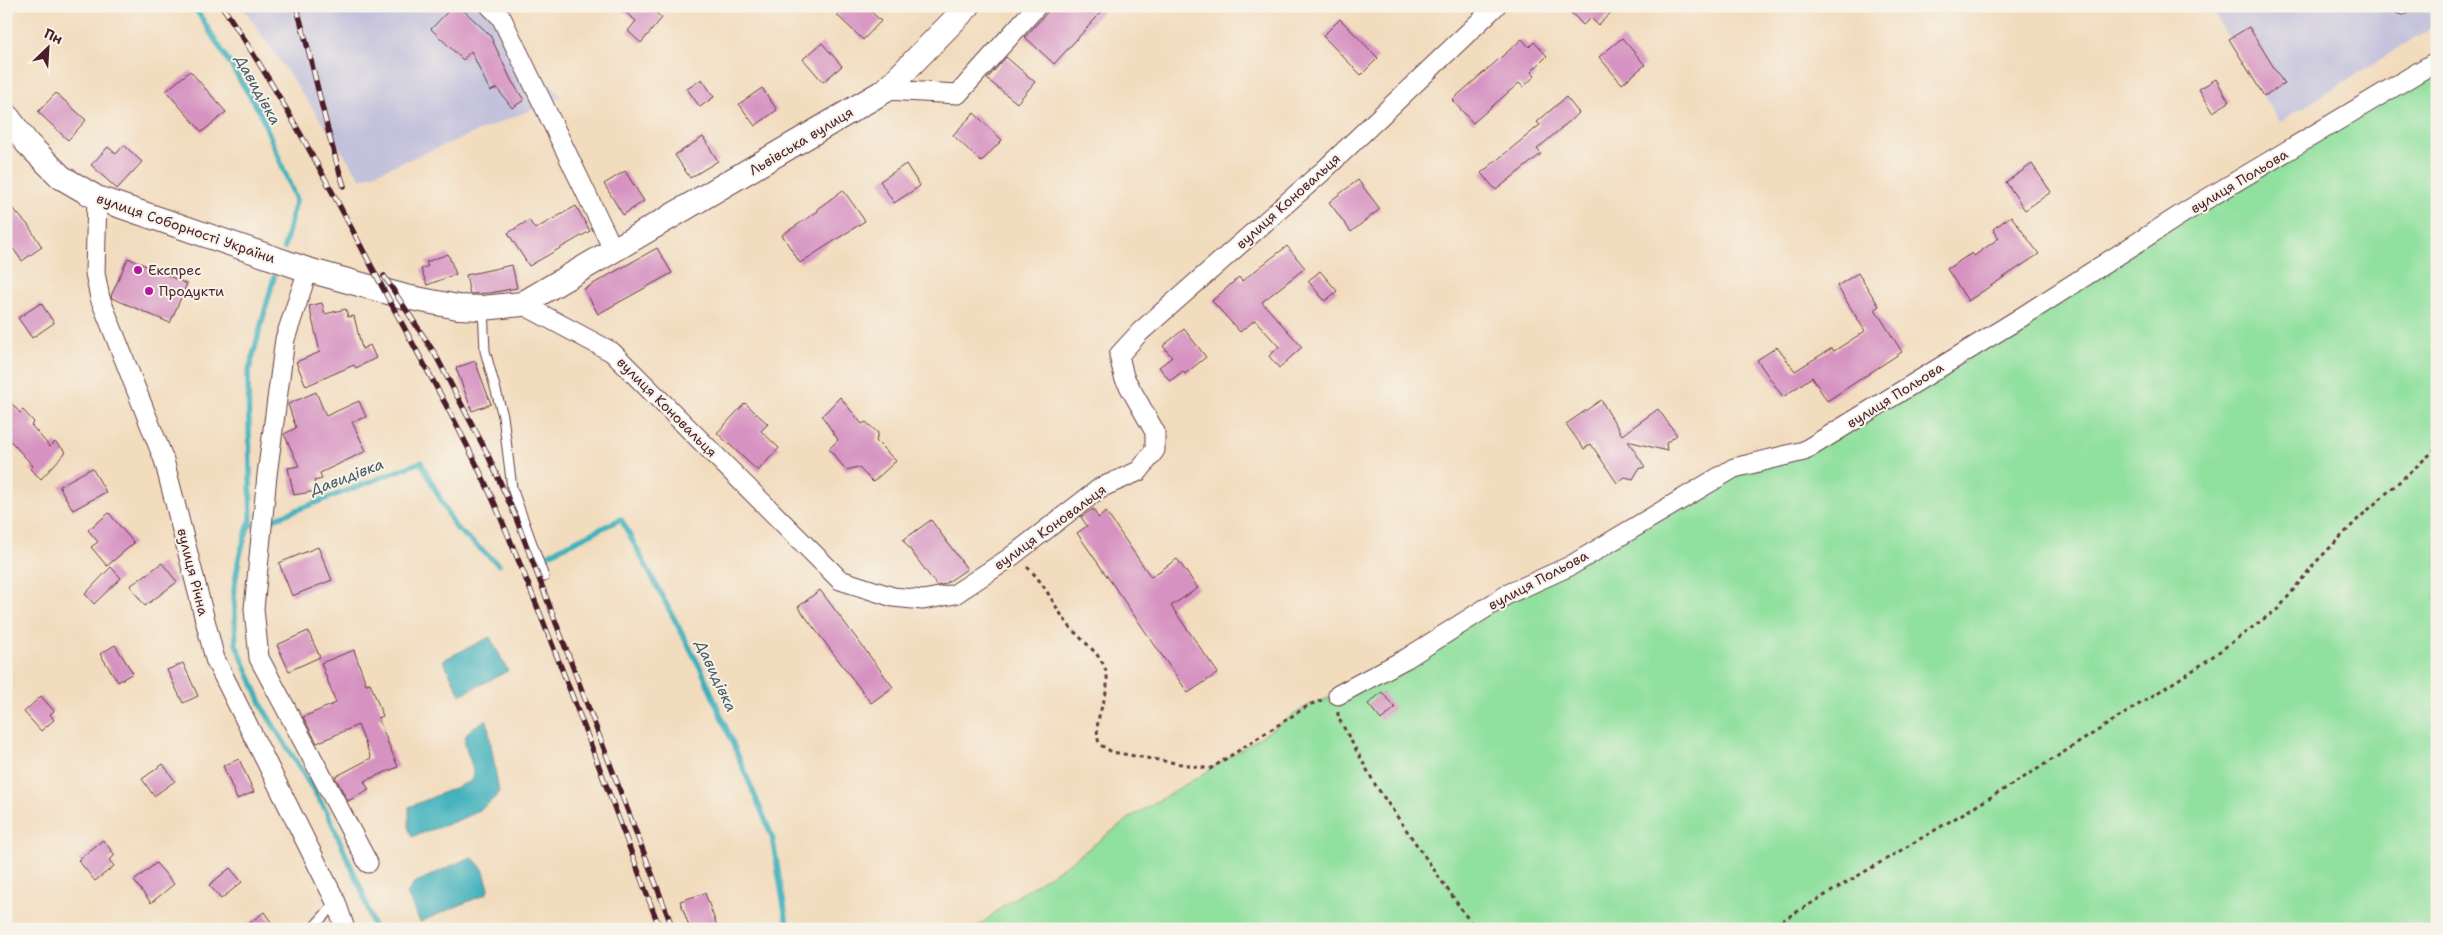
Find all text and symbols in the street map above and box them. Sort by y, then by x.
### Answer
north arrow [22,22,72,72]
text: Пн [41,24,66,48]
water label: Давидівка [230,51,285,129]
street label: Львівська вулиця [746,103,856,179]
street label: вулиця Польова [2187,145,2291,217]
street label: вулиця Коновальця [1232,149,1344,253]
street label: вулиця Соборності України [94,189,278,267]
place label: Експрес [148,261,201,279]
marker: Експрес [132,264,144,276]
place label: Продукти [159,282,224,300]
marker: Продукти [143,285,155,297]
street label: вулиця Коновальця [613,353,721,461]
street label: вулиця Польова [1843,358,1947,432]
water label: Давидівка [307,454,387,500]
street label: вулиця Коновальця [990,480,1110,574]
street label: вулиця Річна [173,526,213,618]
street label: вулиця Польова [1485,546,1591,614]
water label: Давидівка [690,636,741,715]

